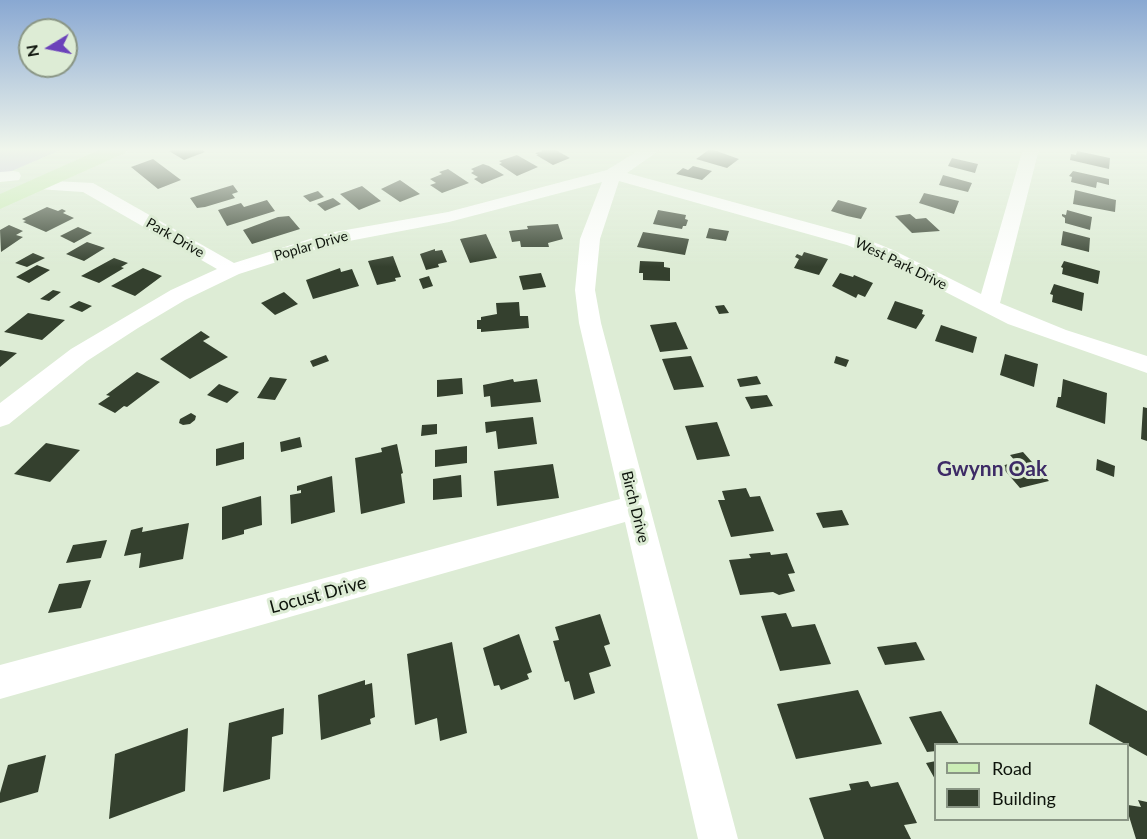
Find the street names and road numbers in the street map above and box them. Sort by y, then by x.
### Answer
street label: Park Drive [143,215,207,261]
street label: Poplar Drive [272,227,350,265]
street label: West Park Drive [852,235,950,293]
street label: Birch Drive [617,469,653,545]
street label: Locust Drive [267,572,369,618]

